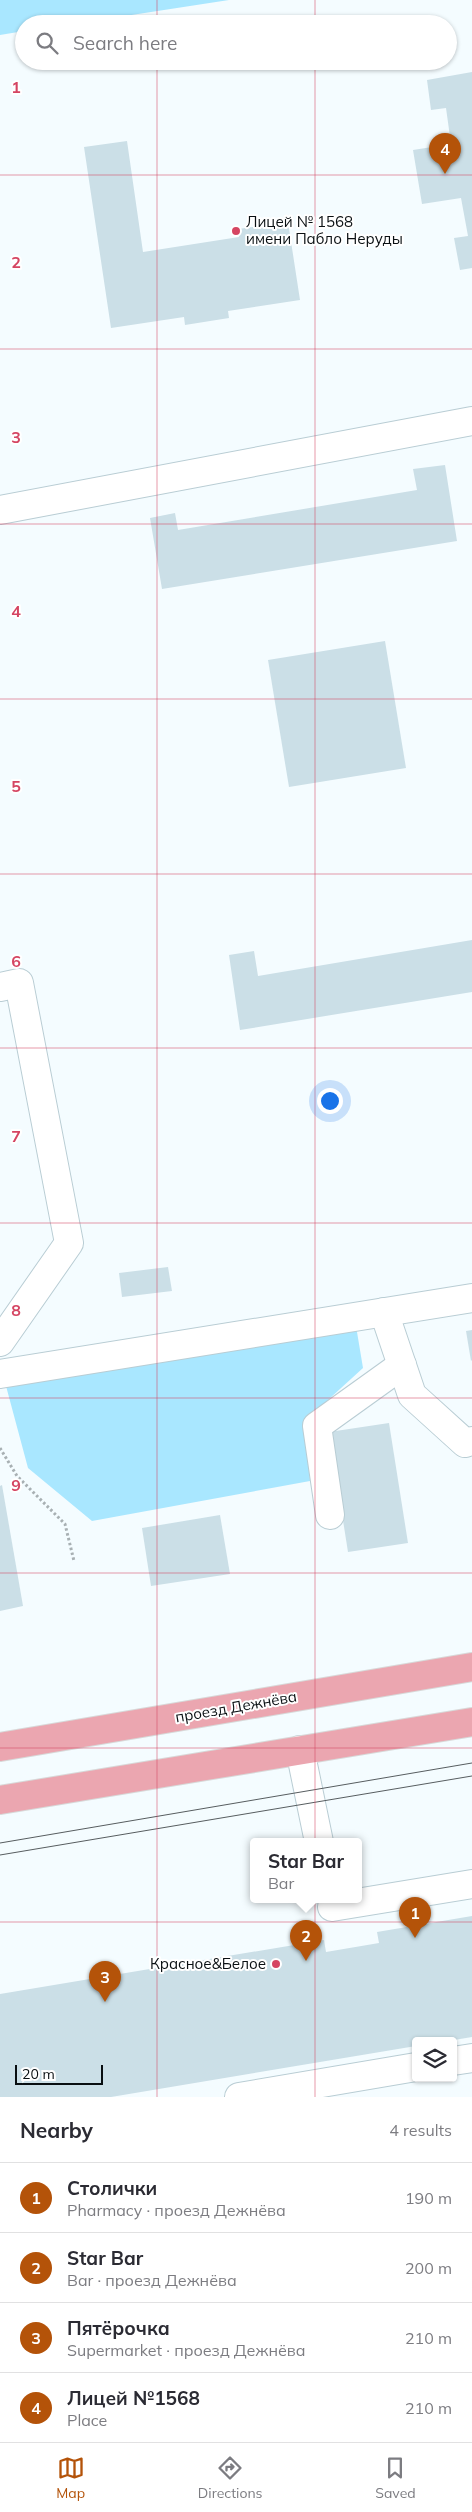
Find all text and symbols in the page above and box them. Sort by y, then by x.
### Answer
search box [15,15,457,70]
icon: search [33,29,61,57]
text: Search here [73,31,177,55]
text: 1 [11,77,21,97]
pin: 4 [429,133,461,174]
place label: Лицей № 1568 имени Пабло Неруды [246,212,403,248]
marker: Лицей № 1568 имени Пабло Неруды [230,225,242,237]
text: 2 [11,252,21,272]
text: 3 [11,427,21,447]
text: 4 [11,601,21,621]
text: 5 [11,776,21,796]
text: 6 [11,951,21,971]
your location [317,1088,343,1114]
text: 7 [11,1126,21,1146]
text: 8 [11,1300,21,1320]
text: 9 [11,1475,21,1495]
street label: проезд Дежнёва [174,1686,298,1727]
popup [250,1838,362,1903]
text: Star Bar [268,1849,344,1873]
text: Bar [268,1873,294,1893]
pin: 1 [399,1897,431,1938]
pin: 2 [290,1920,322,1961]
place label: Красное&Белое [150,1954,266,1973]
marker: Красное&Белое [270,1958,282,1970]
pin: 3 [89,1961,121,2002]
map controls [412,2037,457,2082]
button: layers [412,2037,457,2082]
scale bar [15,2062,102,2085]
text: 20 m [22,2065,55,2083]
text: Nearby [20,2117,93,2143]
text: 4 results [389,2120,452,2140]
text: Столички [67,2176,157,2200]
text: 1 [31,2188,41,2208]
text: 190 m [405,2188,452,2208]
text: Pharmacy · проезд Дежнёва [67,2200,286,2220]
text: Star Bar [67,2246,143,2270]
text: 2 [31,2258,41,2278]
text: 200 m [405,2258,452,2278]
text: Bar · проезд Дежнёва [67,2270,237,2290]
text: Пятёрочка [67,2316,170,2340]
text: 3 [31,2328,41,2348]
text: 210 m [405,2328,452,2348]
text: Supermarket · проезд Дежнёва [67,2340,306,2360]
text: Лицей №1568 [67,2386,200,2410]
text: 4 [31,2398,41,2418]
text: 210 m [405,2398,452,2418]
text: Place [67,2410,107,2430]
tab: Map [56,2454,85,2502]
tab: Directions [198,2454,263,2502]
tab: Saved [375,2454,416,2502]

